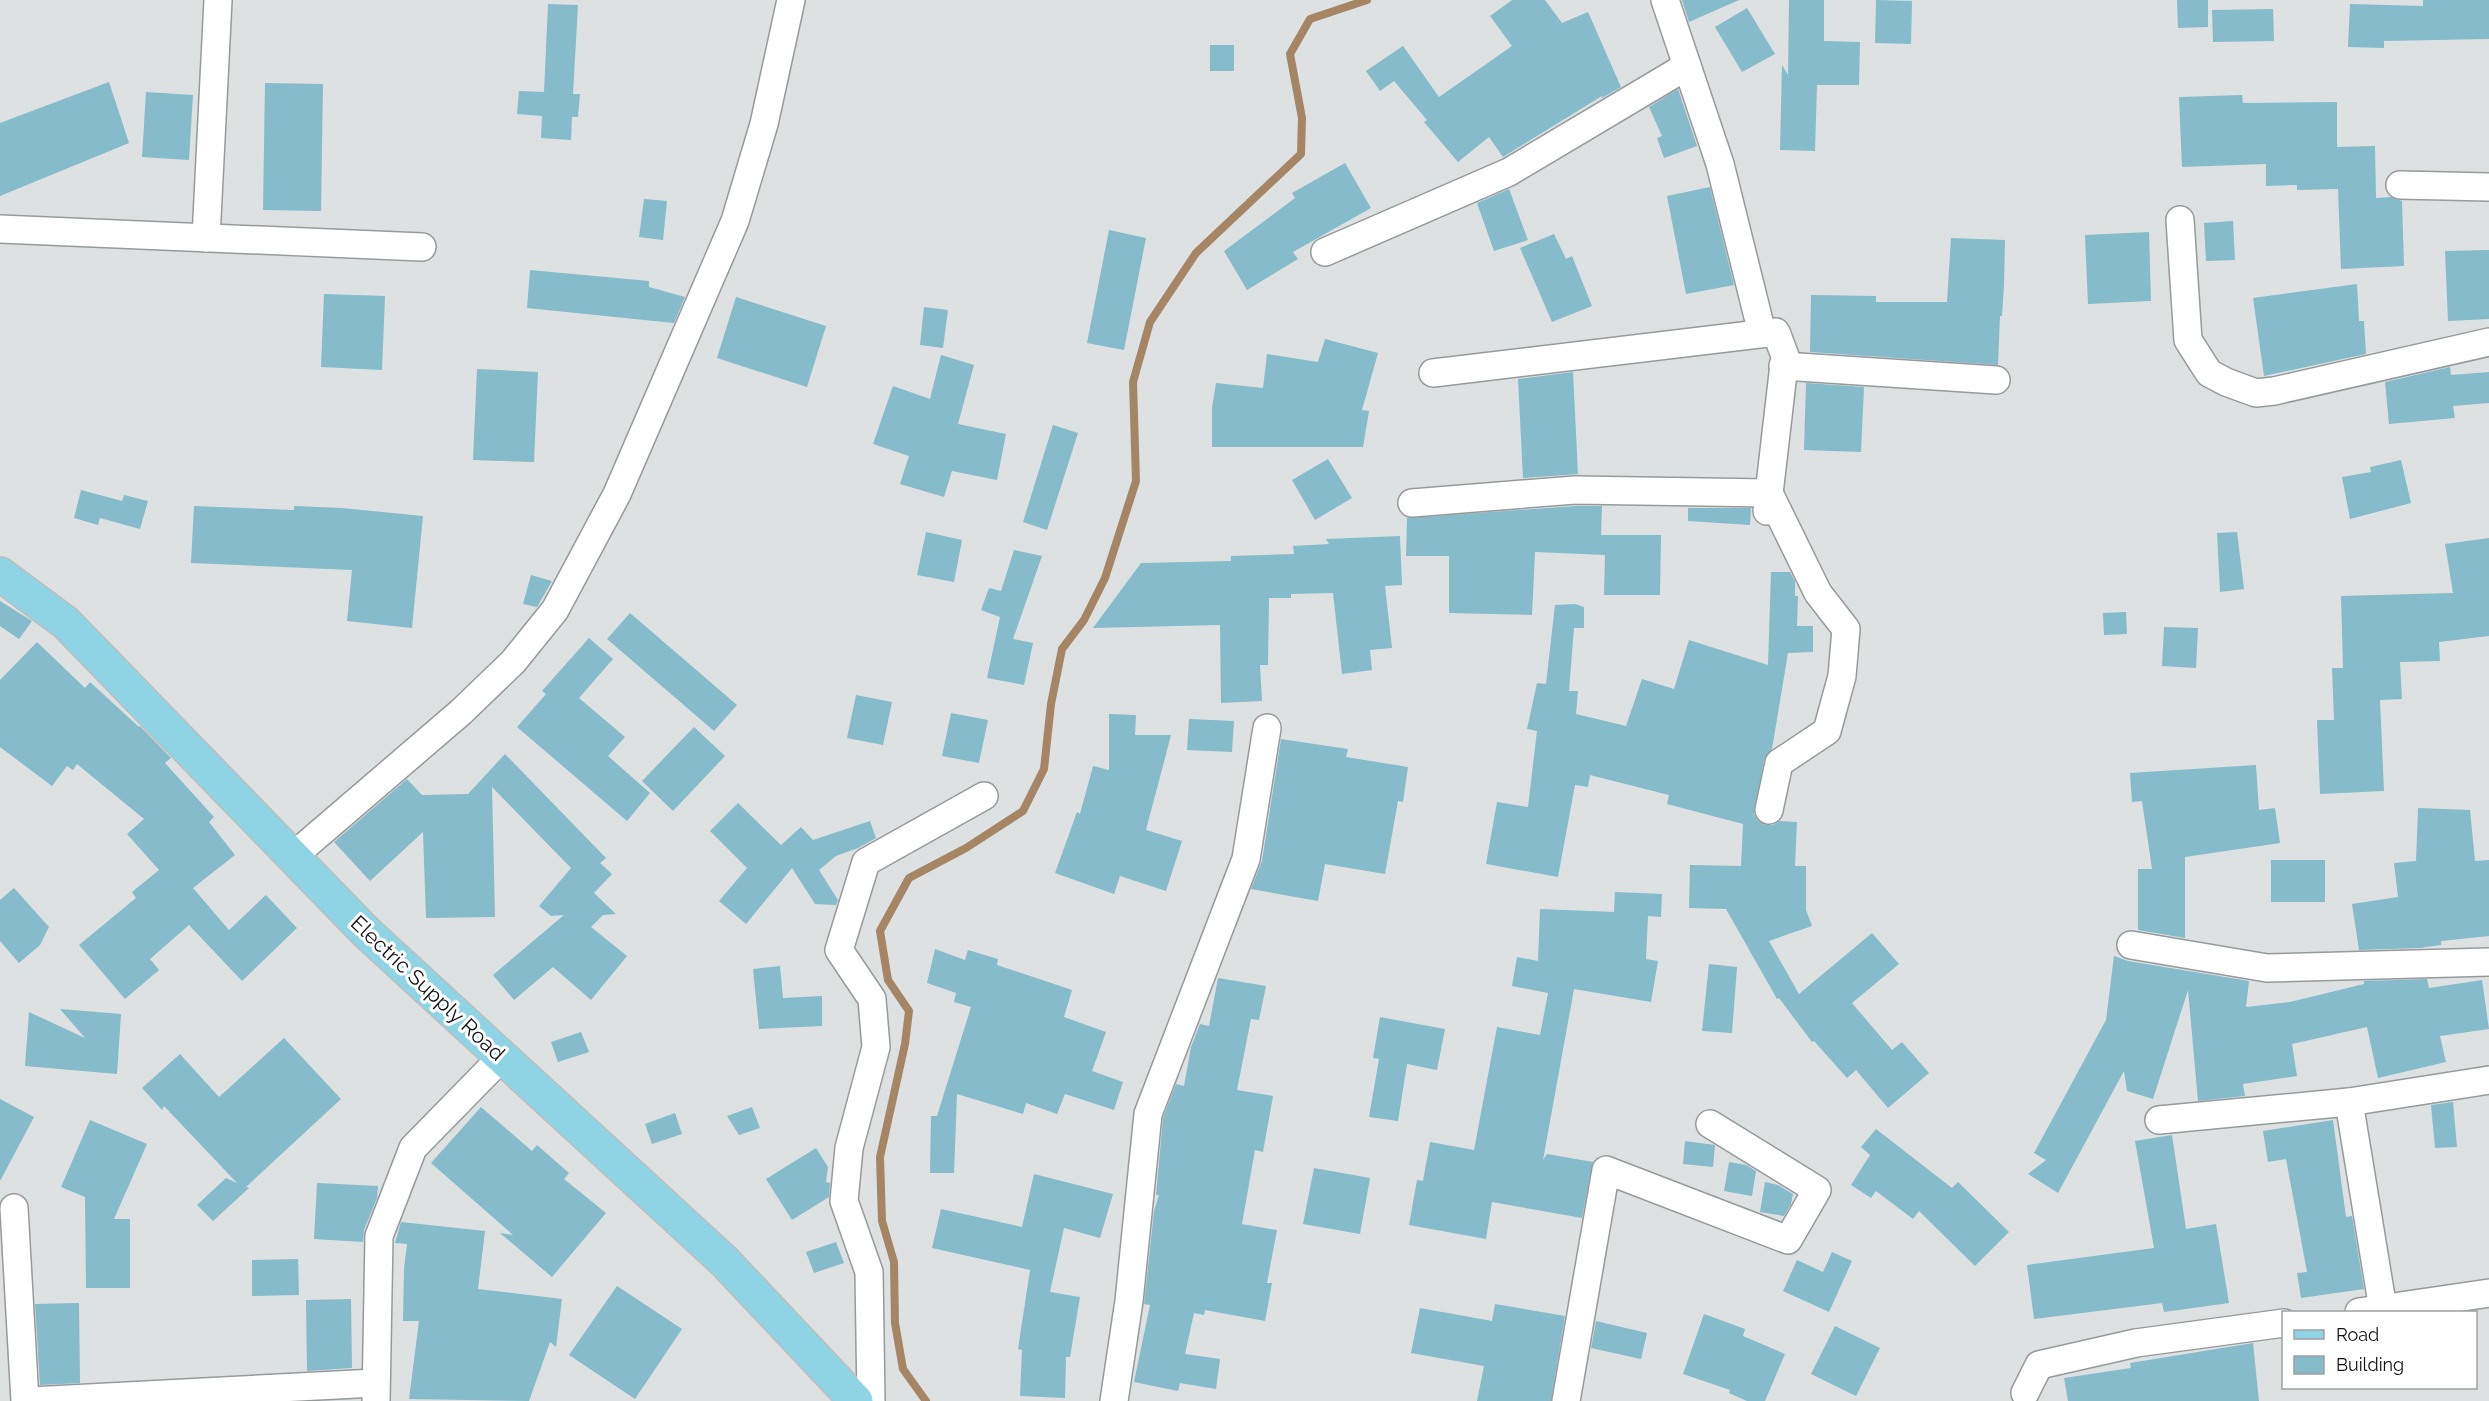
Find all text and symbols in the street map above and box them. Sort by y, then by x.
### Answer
street label: Electric Supply Road [346,910,510,1066]
legend [2282,1311,2477,1389]
text: Road [2336,1324,2379,1345]
text: Building [2336,1354,2404,1375]

